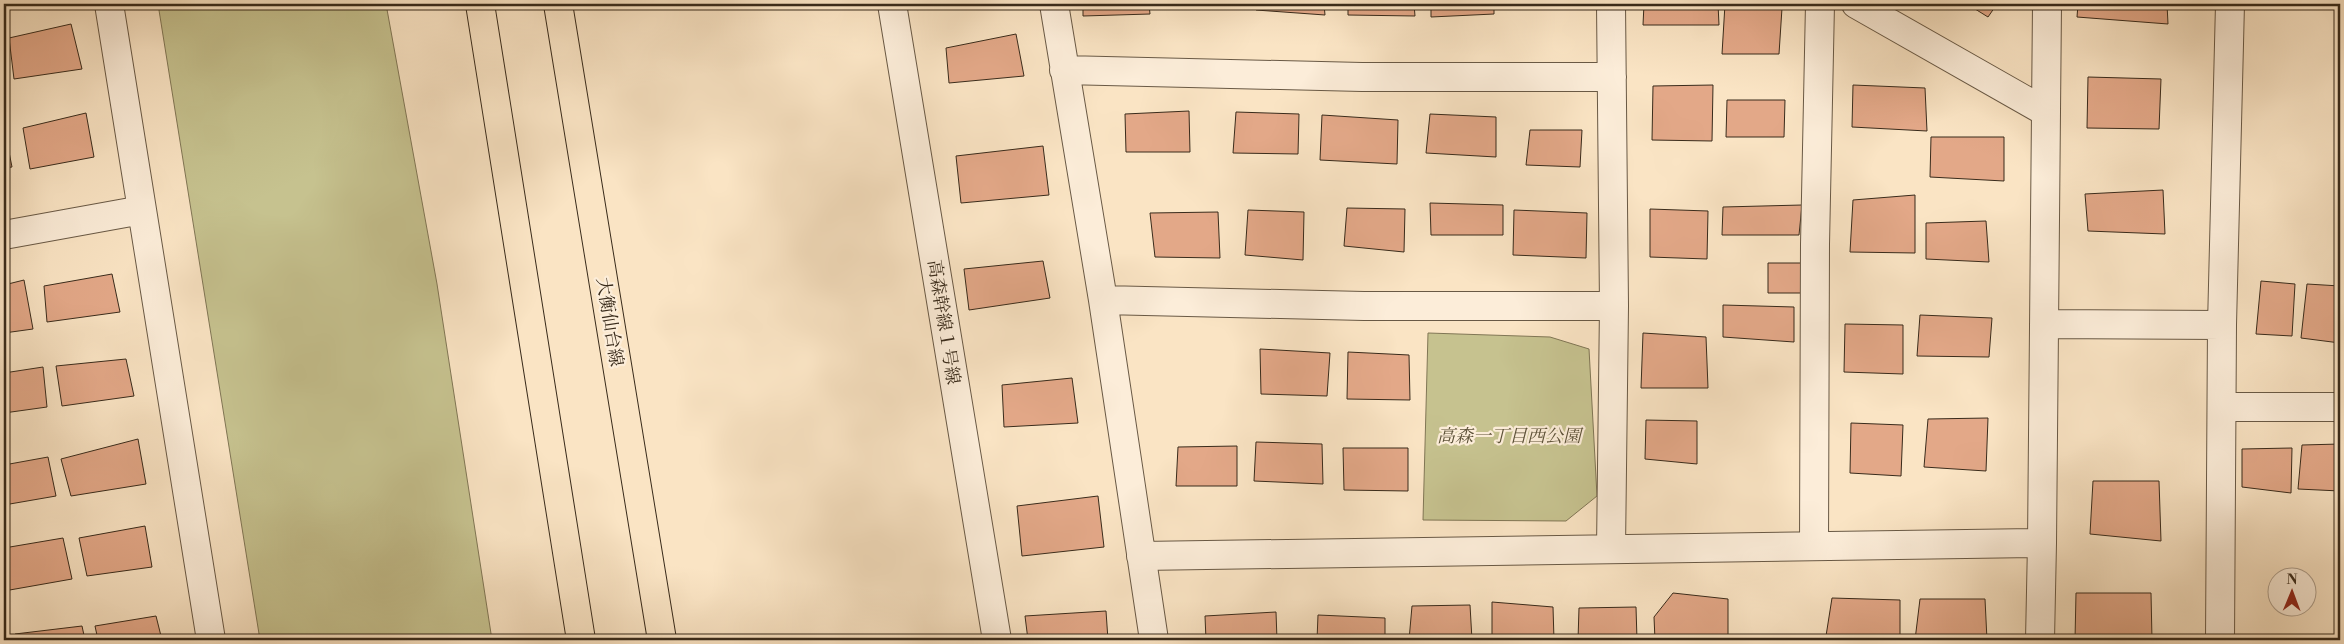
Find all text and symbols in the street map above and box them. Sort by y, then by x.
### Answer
street label: 高森幹線１号線 [922,258,965,386]
street label: 大衡仙台線 [591,276,628,368]
park label: 高森一丁目西公園 [1437,425,1584,448]
north arrow [2266,566,2316,616]
text: N [2287,571,2298,589]

